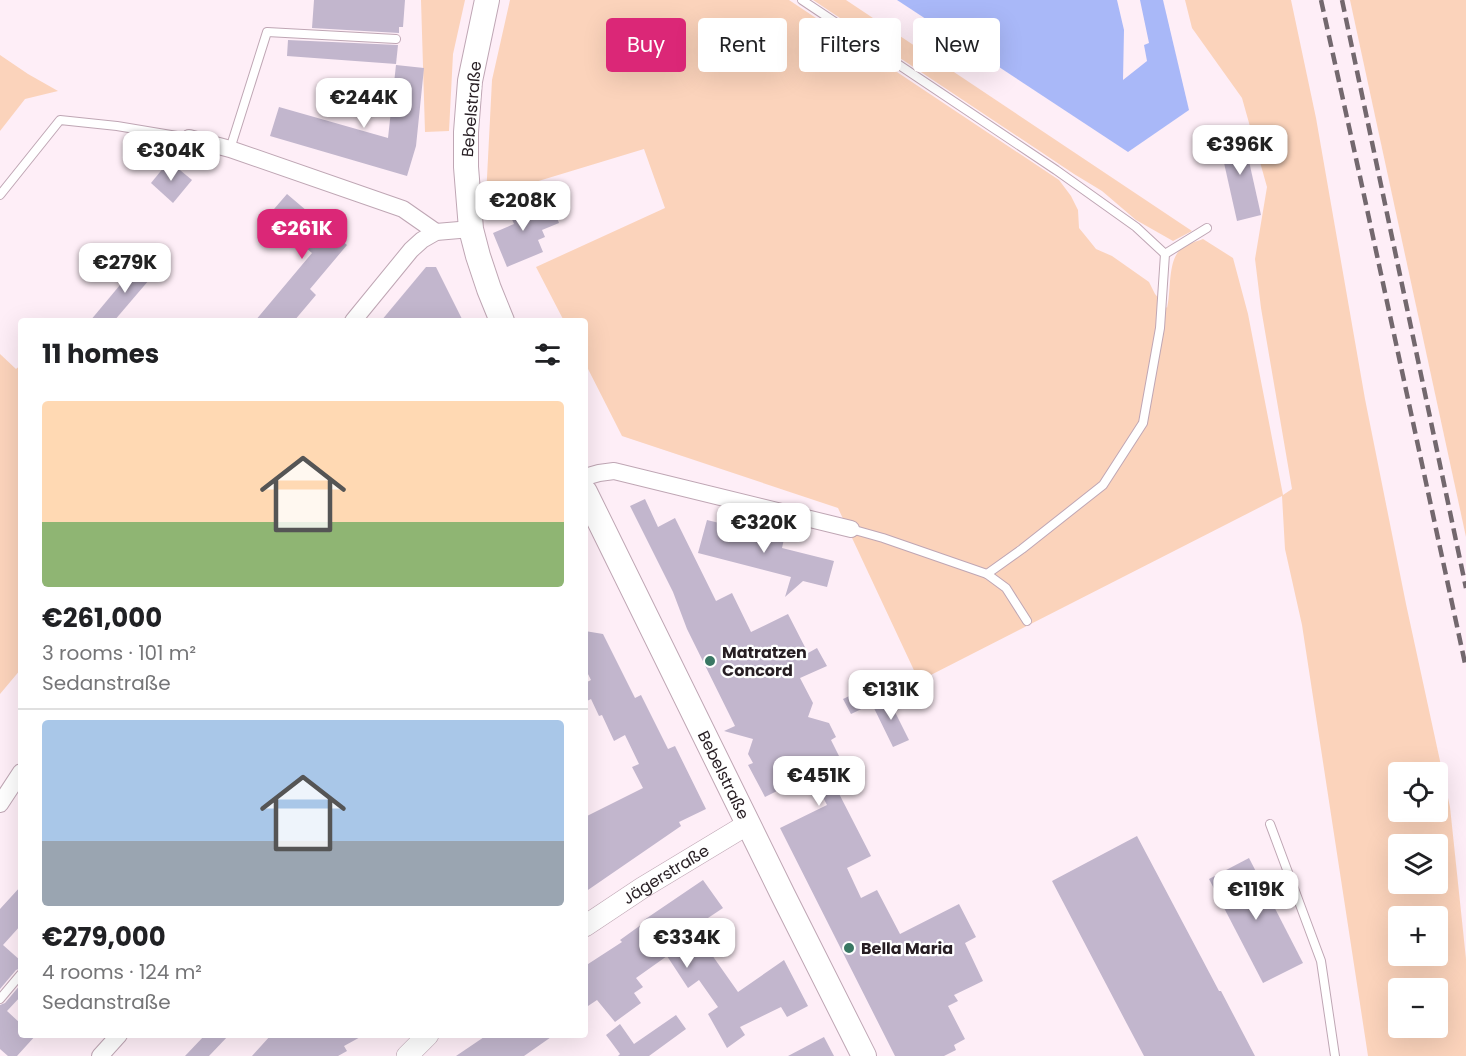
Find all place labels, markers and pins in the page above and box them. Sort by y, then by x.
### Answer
pin: €244K [322,78,406,129]
pin: €396K [1198,125,1282,176]
pin: €304K [129,131,213,182]
pin: €208K [481,181,565,232]
pin: €261K [260,209,344,260]
pin: €279K [83,243,167,294]
pin: €320K [722,503,806,554]
place label: Matratzen Concord [722,641,807,682]
marker: Matratzen Concord [703,654,717,668]
pin: €131K [849,670,933,721]
pin: €451K [777,756,861,807]
pin: €119K [1214,870,1298,921]
pin: €334K [645,918,729,969]
place label: Bella Maria [861,937,953,960]
marker: Bella Maria [842,941,856,955]

